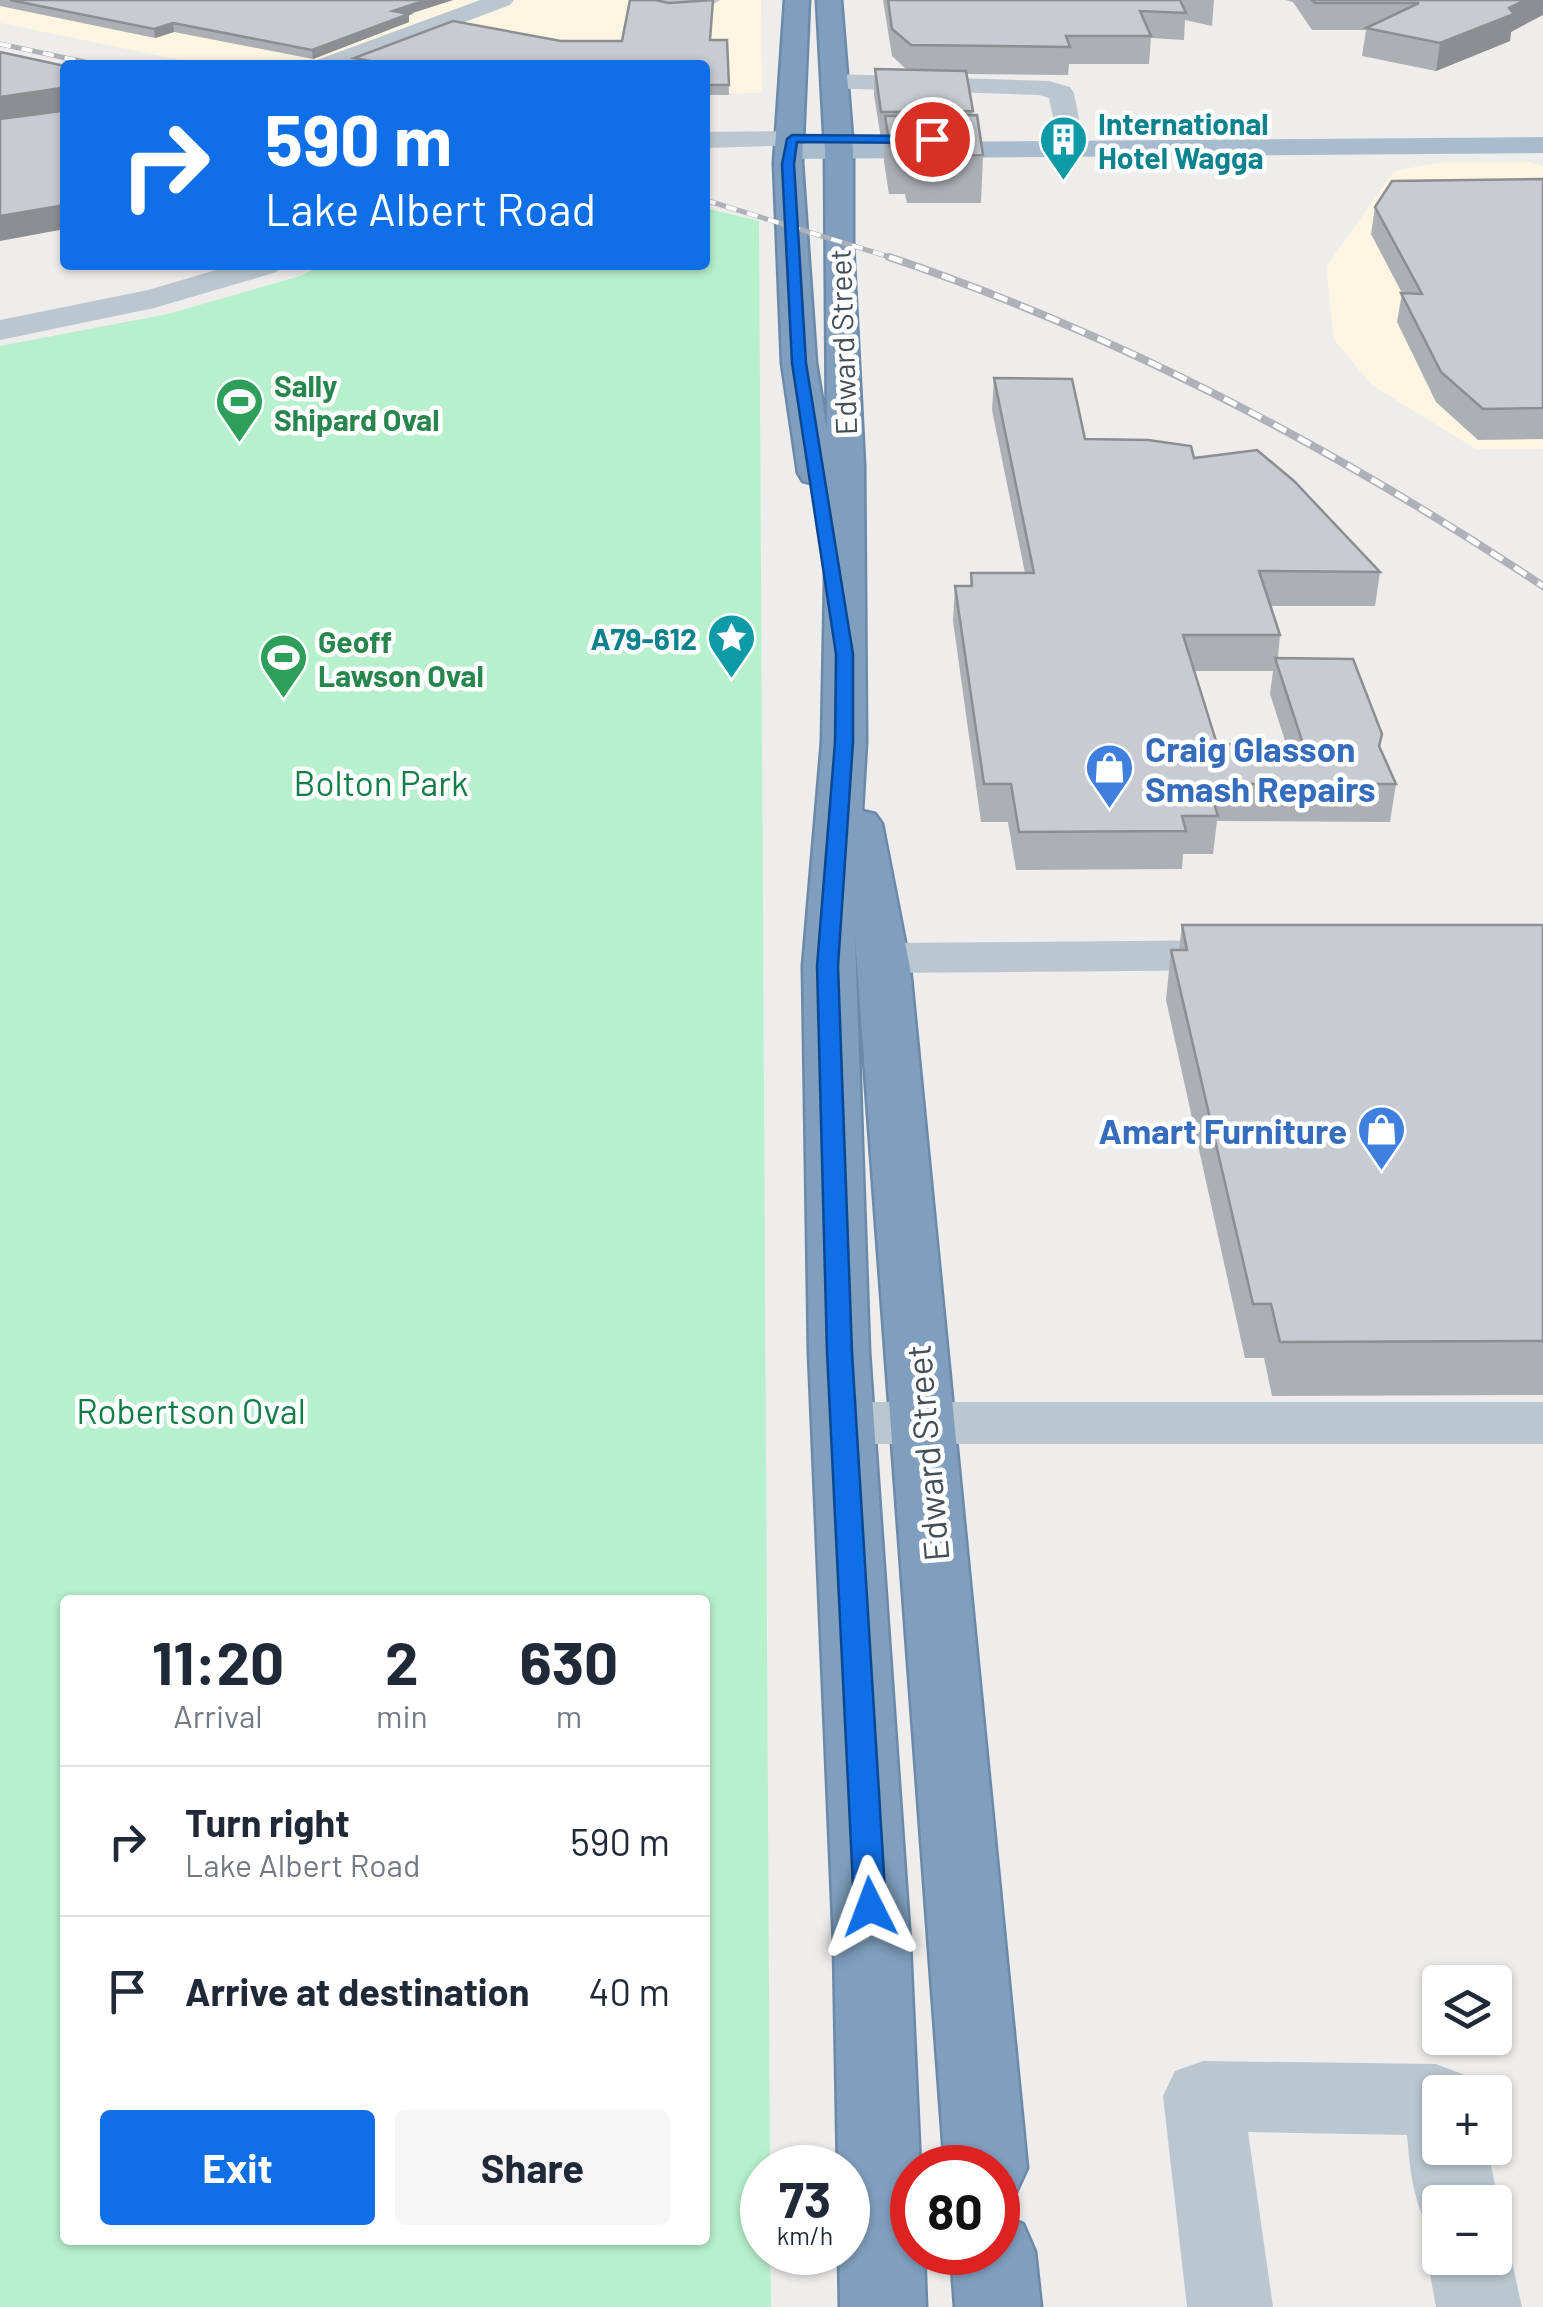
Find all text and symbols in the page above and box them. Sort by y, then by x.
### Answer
text: 590 m [265,96,452,180]
pin [890,97,975,182]
icon: right [100,100,230,230]
place label: International Hotel Wagga [1098,105,1269,175]
icon: arrive [905,112,960,167]
building icon: International Hotel Wagga [1037,114,1089,182]
text: Lake Albert Road [265,181,596,235]
street label: Edward Street [821,248,863,436]
place label: Sally Shipard Oval [274,367,439,437]
sports icon: Sally Shipard Oval [213,376,265,444]
place icon: A79-612 [706,612,758,680]
place label: A79-612 [590,620,697,656]
place label: Geoff Lawson Oval [318,623,484,693]
sports icon: Geoff Lawson Oval [257,632,309,700]
place label: Craig Glasson Smash Repairs [1145,727,1376,809]
shop icon: Craig Glasson Smash Repairs [1084,742,1136,810]
park label: Bolton Park [293,761,469,803]
shop icon: Amart Furniture [1356,1104,1408,1172]
place label: Amart Furniture [1099,1109,1347,1151]
street label: Edward Street [896,1343,956,1563]
park label: Robertson Oval [76,1389,306,1431]
text: 11:20 [152,1625,284,1697]
text: 2 [385,1625,419,1697]
text: 630 [519,1625,618,1697]
text: Arrival [173,1696,263,1734]
text: min [376,1696,428,1734]
text: m [556,1696,582,1734]
text: Turn right [185,1799,350,1845]
icon: right [100,1814,155,1869]
text: 590 m [570,1818,670,1864]
text: Lake Albert Road [185,1845,420,1883]
position arrow [818,1855,922,1959]
icon: arrive [100,1964,155,2019]
map controls [1422,1965,1512,2275]
button: layers [1422,1965,1512,2055]
text: Arrive at destination [185,1968,530,2014]
text: 40 m [589,1968,670,2014]
button: + [1422,2075,1512,2165]
button: Exit [100,2110,375,2225]
button: Share [395,2110,670,2225]
speed limit sign: 80 [890,2145,1020,2275]
text: 73 [779,2168,831,2228]
button: − [1422,2185,1512,2275]
text: km/h [777,2220,833,2250]

